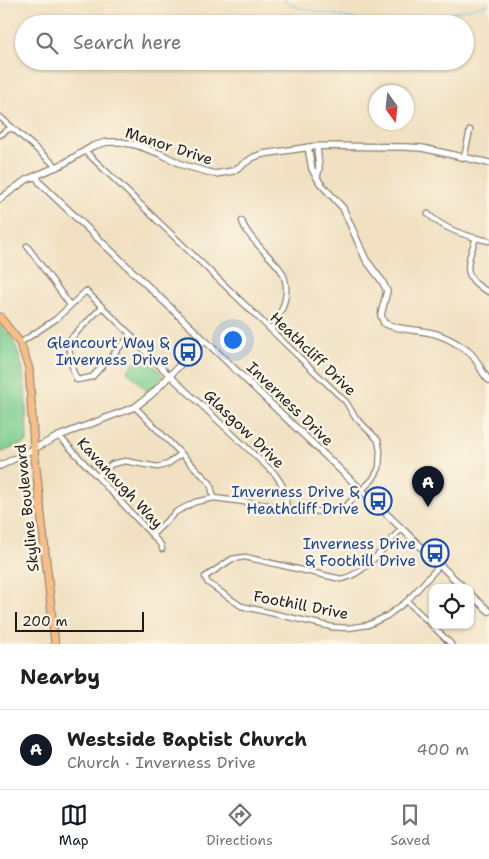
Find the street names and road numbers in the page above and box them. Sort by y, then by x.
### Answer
street label: Manor Drive [123,122,215,170]
street label: Heathcliff Drive [266,308,360,400]
street label: Inverness Drive [242,357,338,451]
street label: Glasgow Drive [199,385,289,473]
street label: Kavanaugh Way [73,433,167,533]
street label: Skyline Boulevard [10,443,44,573]
street label: Foothill Drive [252,586,350,624]

